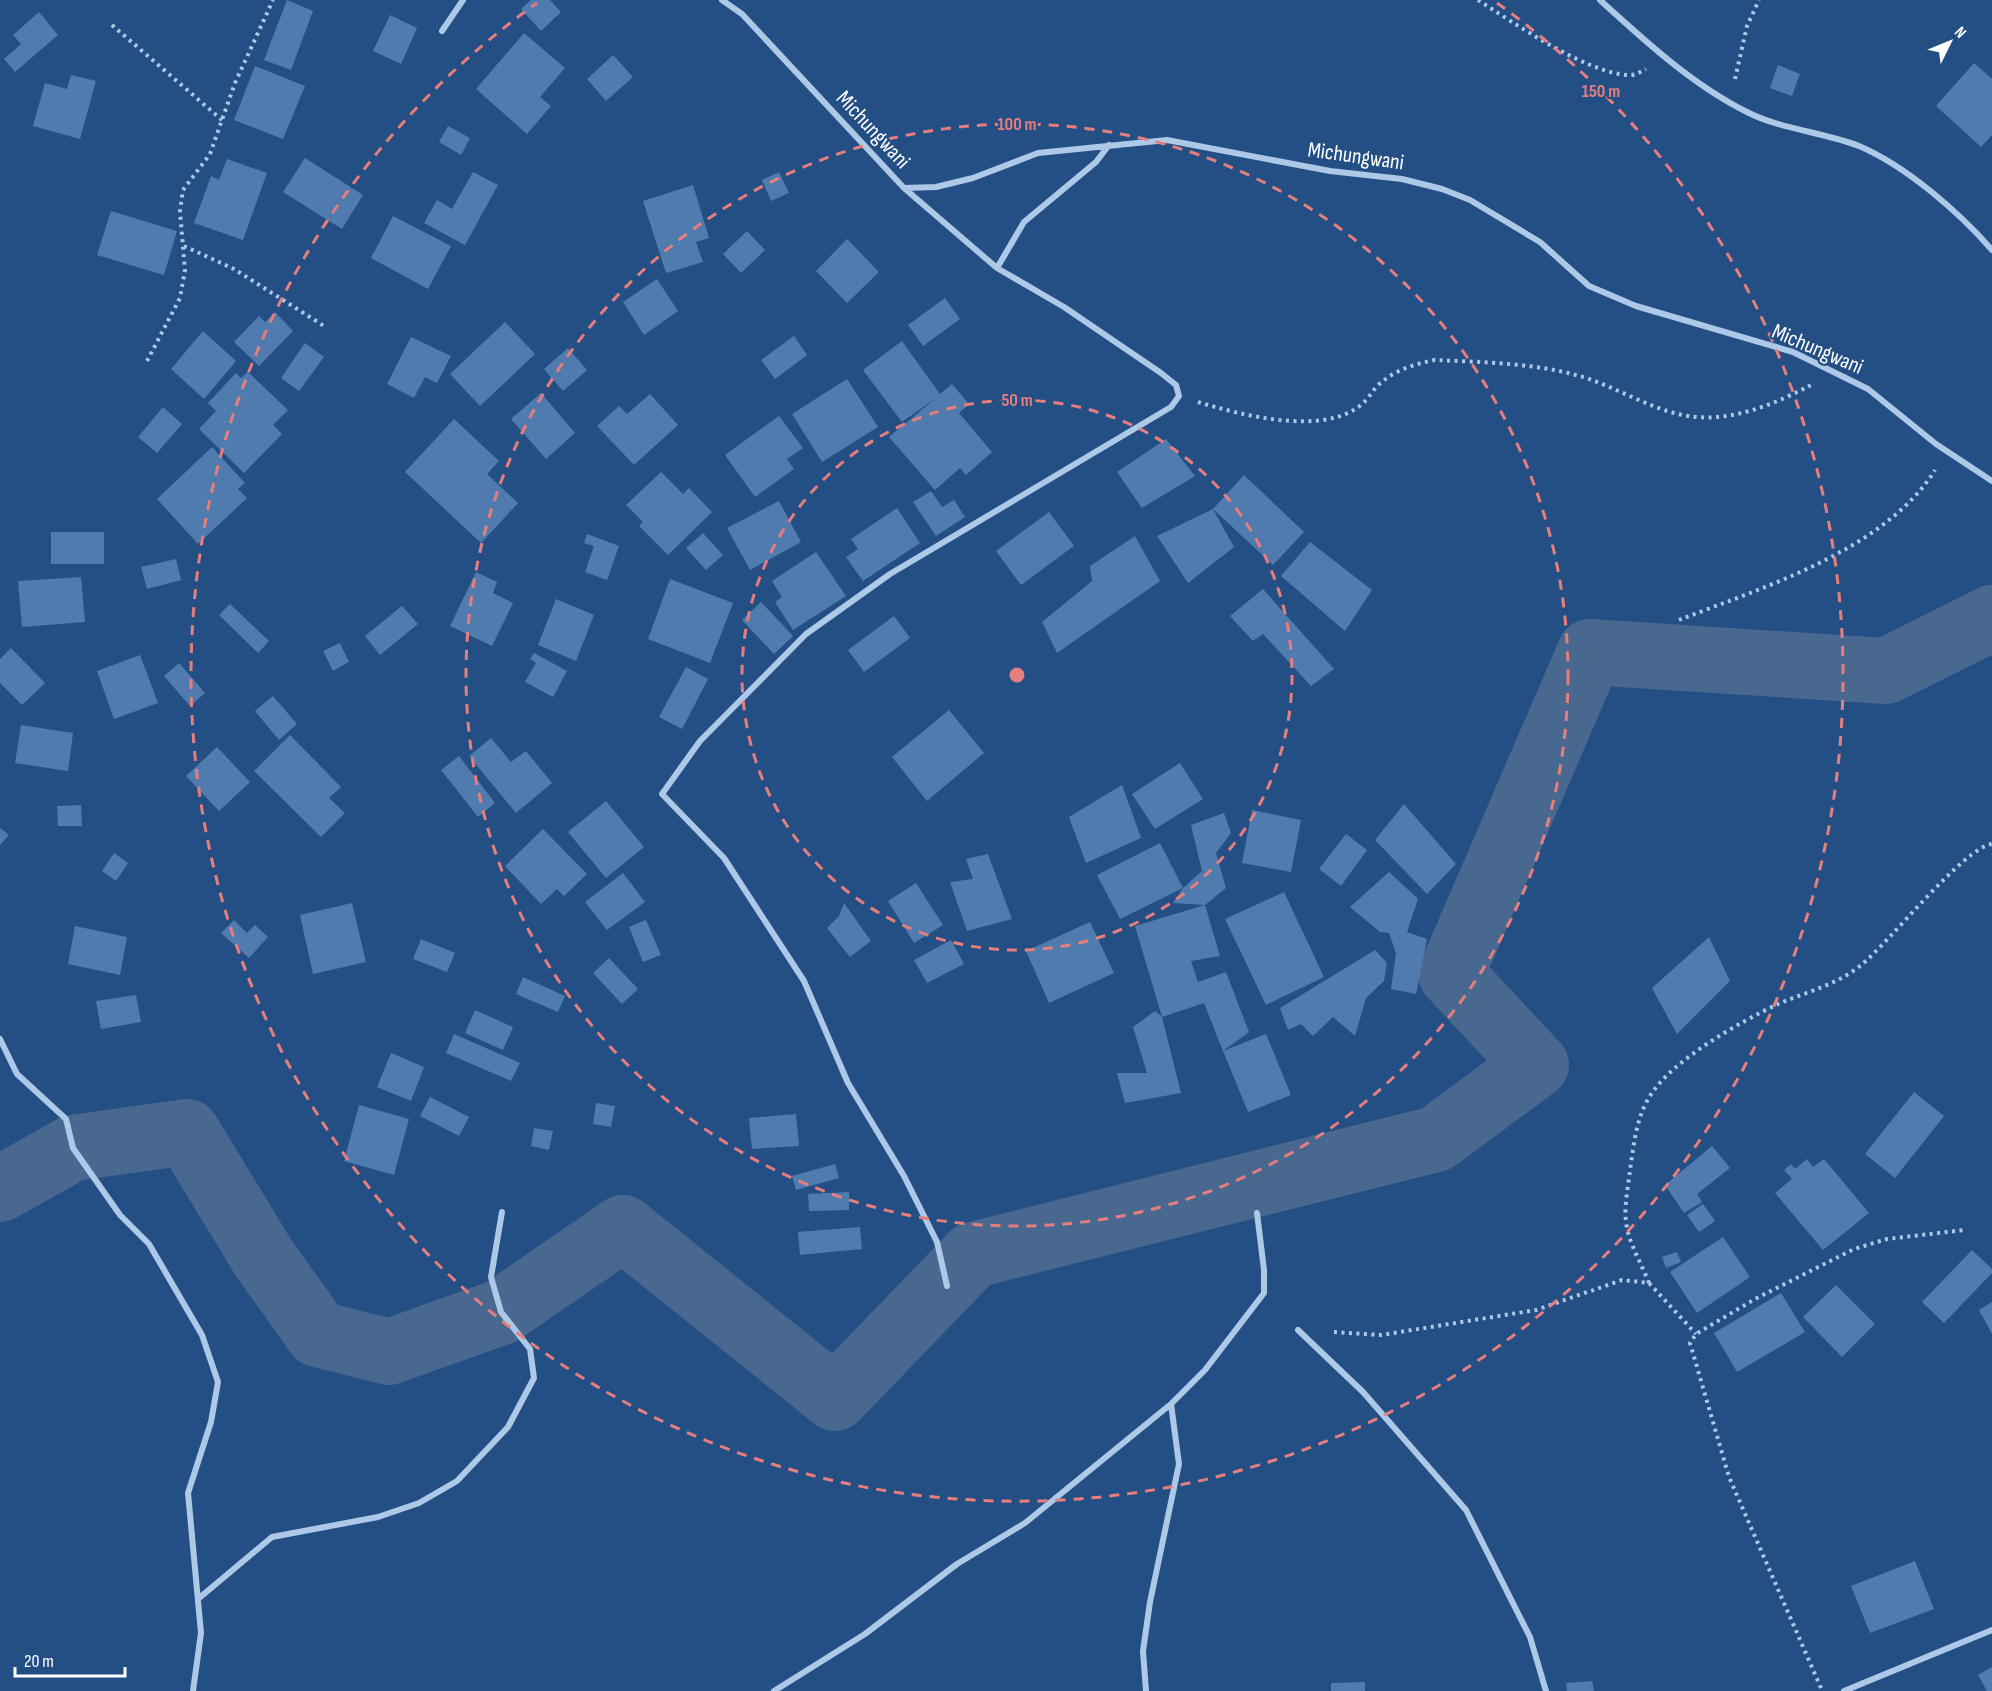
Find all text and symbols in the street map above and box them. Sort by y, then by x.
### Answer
north arrow [1920,12,1980,72]
text: N [1950,23,1970,42]
text: 150 m [1582,81,1620,102]
street label: Michungwani [830,85,916,175]
text: 100 m [998,114,1037,135]
street label: Michungwani [1306,136,1406,177]
street label: Michungwani [1768,318,1867,381]
text: 50 m [1001,390,1033,411]
centre of rings [1007,665,1027,685]
scale bar [15,1640,124,1678]
text: 20 m [24,1651,54,1672]

